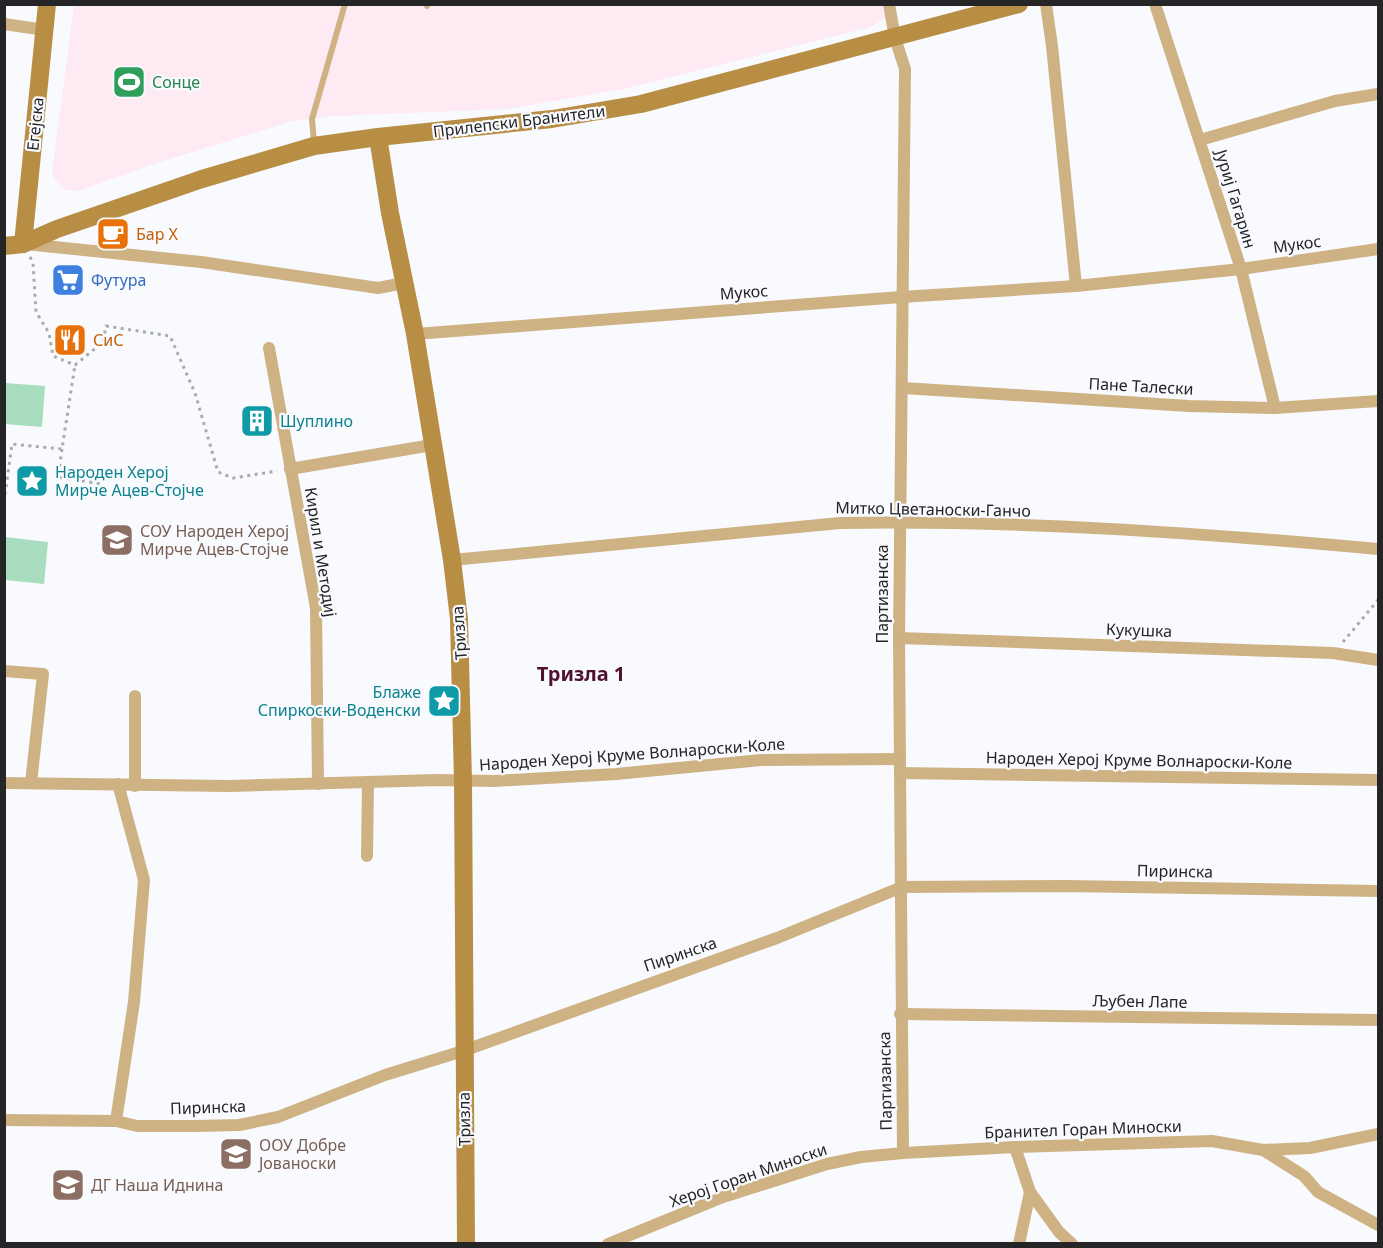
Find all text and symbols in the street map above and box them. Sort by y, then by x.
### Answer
sports icon: Сонце [111,64,147,100]
place label: Сонце [152,71,200,93]
street label: Егејска [21,96,49,152]
street label: Прилепски Бранители [432,100,606,142]
street label: Јуриј Гагарин [1210,145,1261,251]
cafe icon: Бар Х [95,216,131,252]
place label: Бар Х [136,223,179,245]
street label: Мукос [1272,230,1323,258]
supermarket icon: Футура [50,262,86,298]
place label: Футура [91,269,146,291]
street label: Мукос [719,279,769,305]
restaurant icon: СиС [52,322,88,358]
place label: СиС [93,329,123,351]
street label: Пане Талески [1088,372,1194,400]
building icon: Шуплино [239,403,275,439]
place label: Шуплино [280,410,353,432]
place label: Народен Херој Мирче Ацев-Стојче [55,461,204,501]
place icon: Народен Херој Мирче Ацев-Стојче [14,463,50,499]
street label: Кирил и Методиј [300,486,342,618]
street label: Митко Цветаноски-Ганчо [835,496,1031,522]
place label: СОУ Народен Херој Мирче Ацев-Стојче [140,520,289,560]
school or university icon: СОУ Народен Херој Мирче Ацев-Стојче [99,522,135,558]
street label: Партизанска [871,544,893,644]
street label: Тризла [446,605,472,661]
street label: Кукушка [1106,618,1172,642]
district label: Тризла 1 [537,660,625,687]
place label: Блаже Спиркоски-Воденски [258,681,421,721]
place icon: Блаже Спиркоски-Воденски [426,683,462,719]
street label: Народен Херој Круме Волнароски-Коле [478,732,786,776]
street label: Народен Херој Круме Волнароски-Коле [986,746,1293,774]
street label: Пиринска [1137,859,1213,883]
street label: Пиринска [640,931,720,977]
street label: Љубен Лапе [1092,989,1188,1013]
street label: Партизанска [873,1031,897,1131]
street label: Тризла [453,1092,475,1146]
street label: Пиринска [170,1095,246,1119]
street label: Бранител Горан Миноски [984,1115,1182,1143]
place label: ООУ Добре Јованоски [257,1134,346,1174]
school or university icon: ООУ Добре Јованоски [218,1136,254,1172]
street label: Херој Горан Миноски [666,1138,830,1212]
school or university icon: ДГ Наша Иднина [50,1167,86,1203]
place label: ДГ Наша Иднина [91,1174,223,1196]

